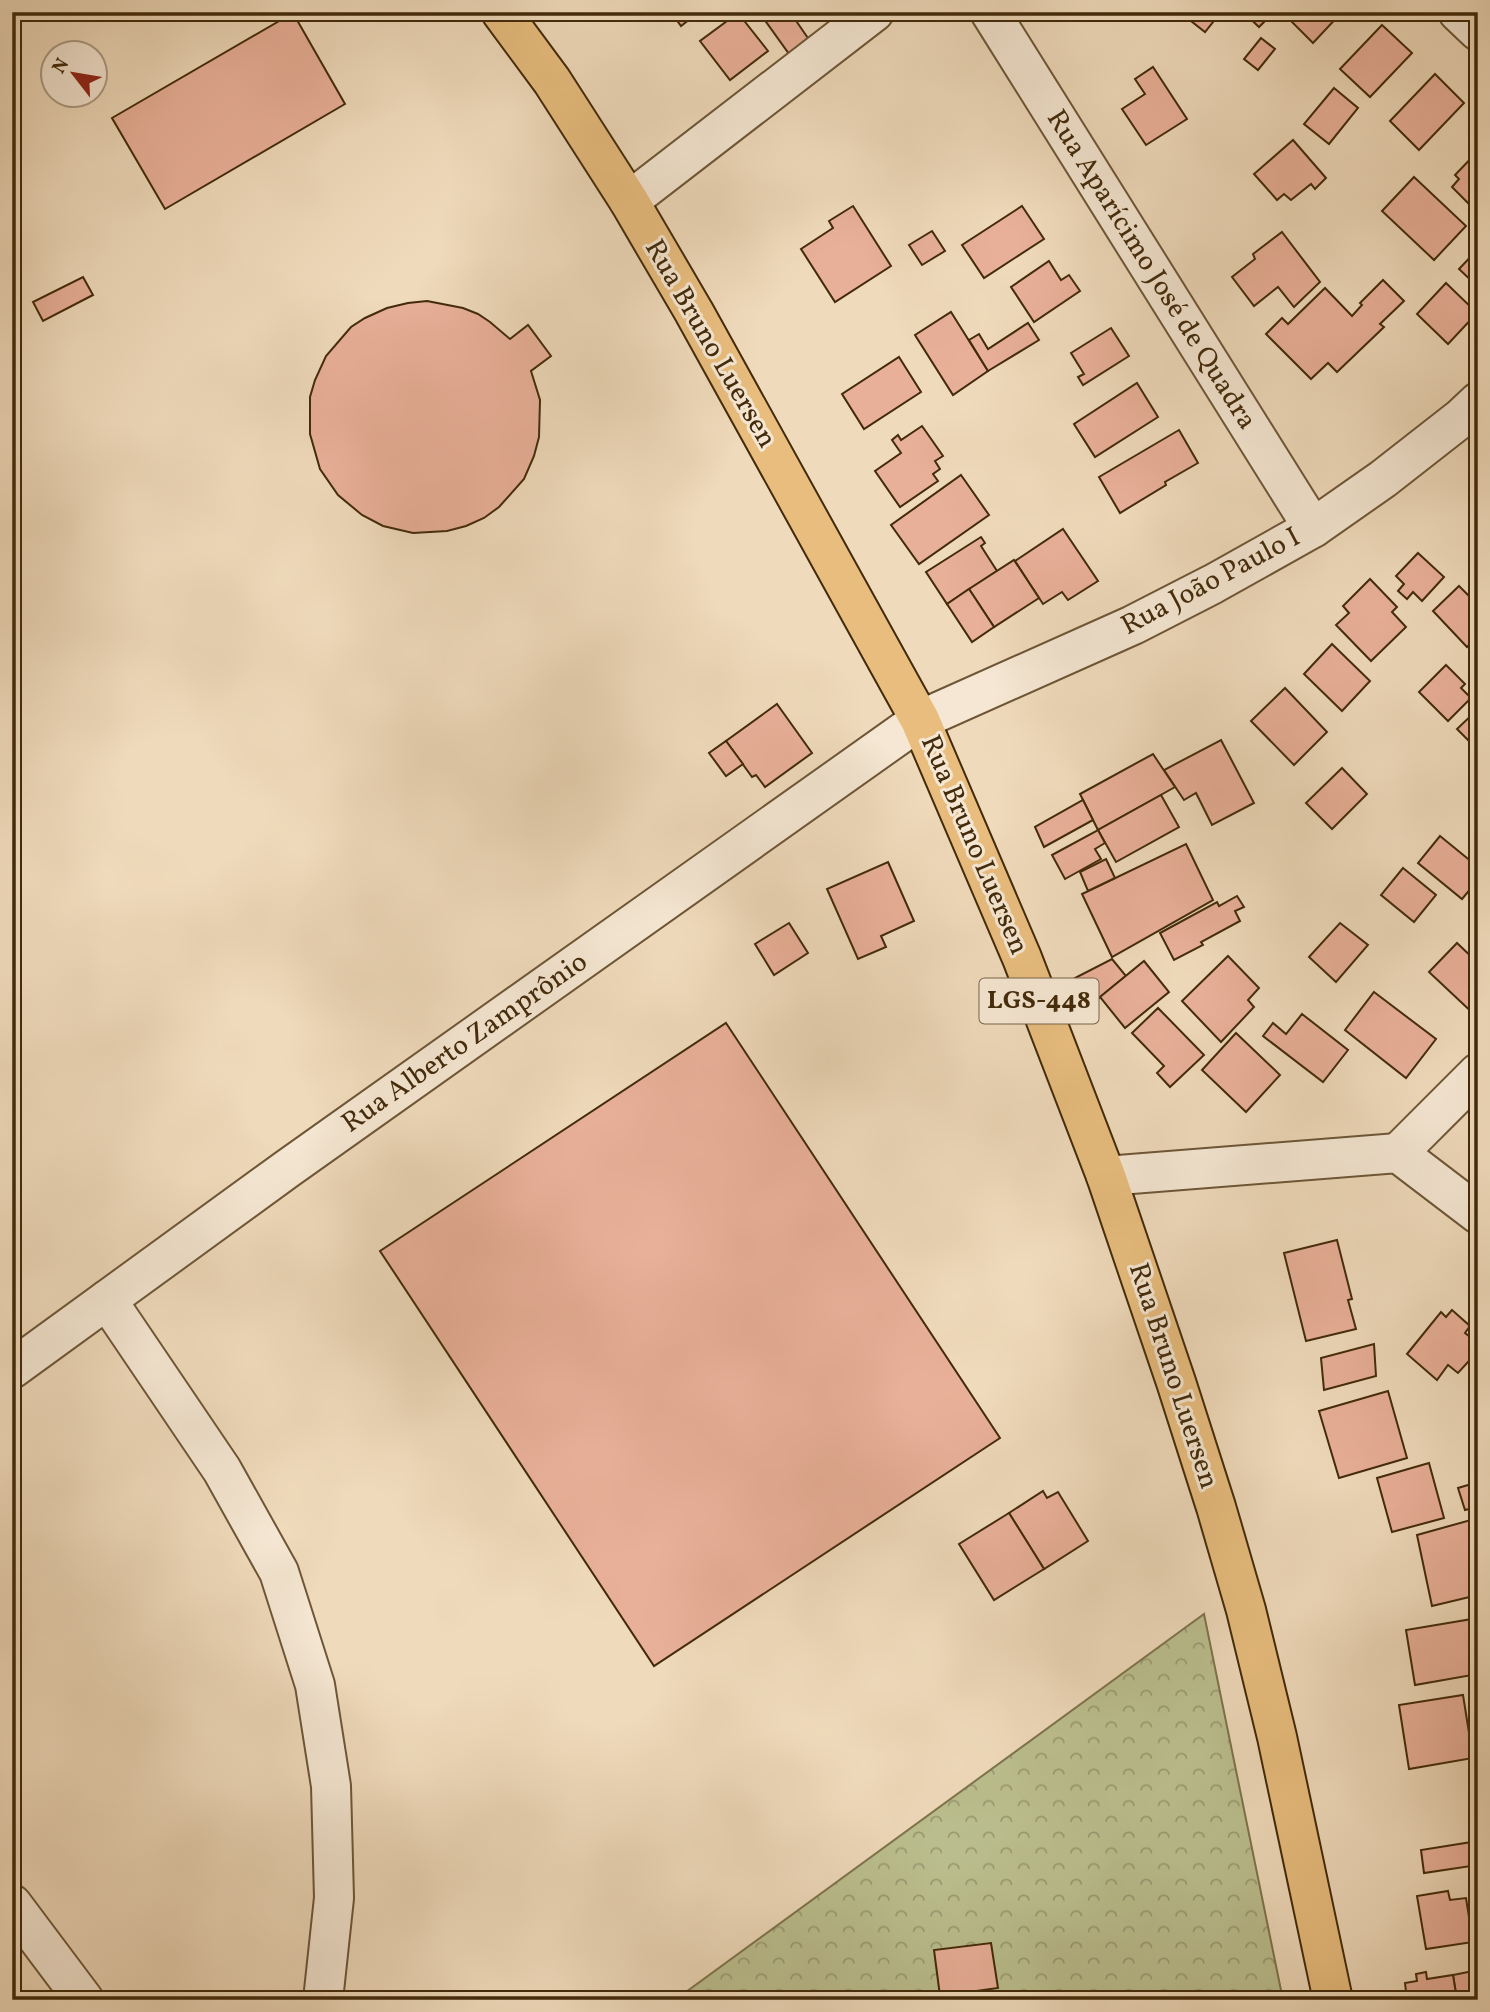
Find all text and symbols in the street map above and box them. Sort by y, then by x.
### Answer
north arrow [38,38,108,108]
text: N [46,53,76,79]
street label: Rua Aparícimo José de Quadra [1036,102,1266,438]
street label: Rua Bruno Luersen [634,232,786,456]
street label: Rua João Paulo I [1115,518,1307,646]
street label: Rua Bruno Luersen [910,729,1038,961]
street label: Rua Alberto Zamprônio [334,943,596,1143]
road number: LGS-448 [979,978,1098,1024]
street label: Rua Bruno Luersen [1118,1258,1228,1494]

